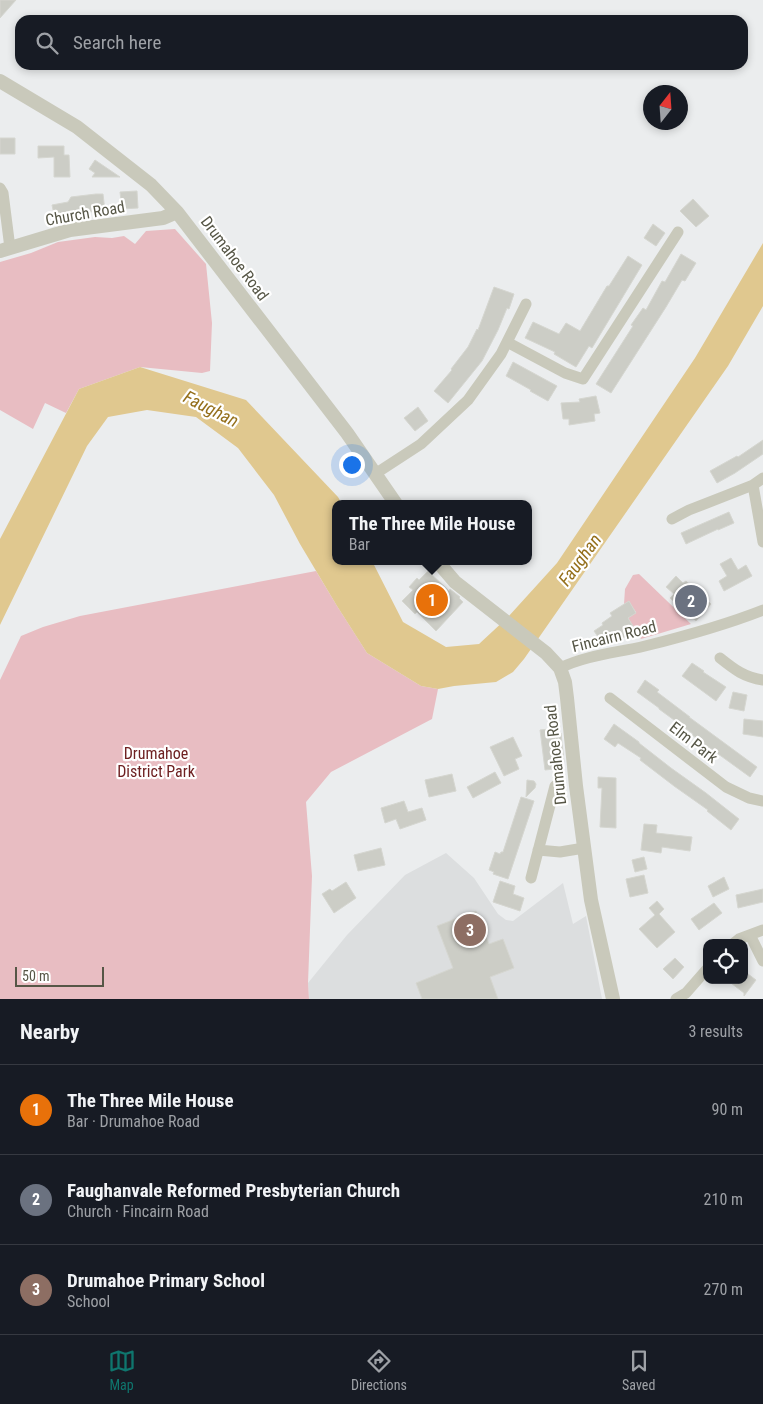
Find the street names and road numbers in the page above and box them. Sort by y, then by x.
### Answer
street label: Church Road [44,197,126,230]
street label: Drumahoe Road [197,212,272,304]
street label: Fincairn Road [570,617,658,656]
street label: Drumahoe Road [541,704,570,806]
street label: Elm Park [666,718,722,768]

